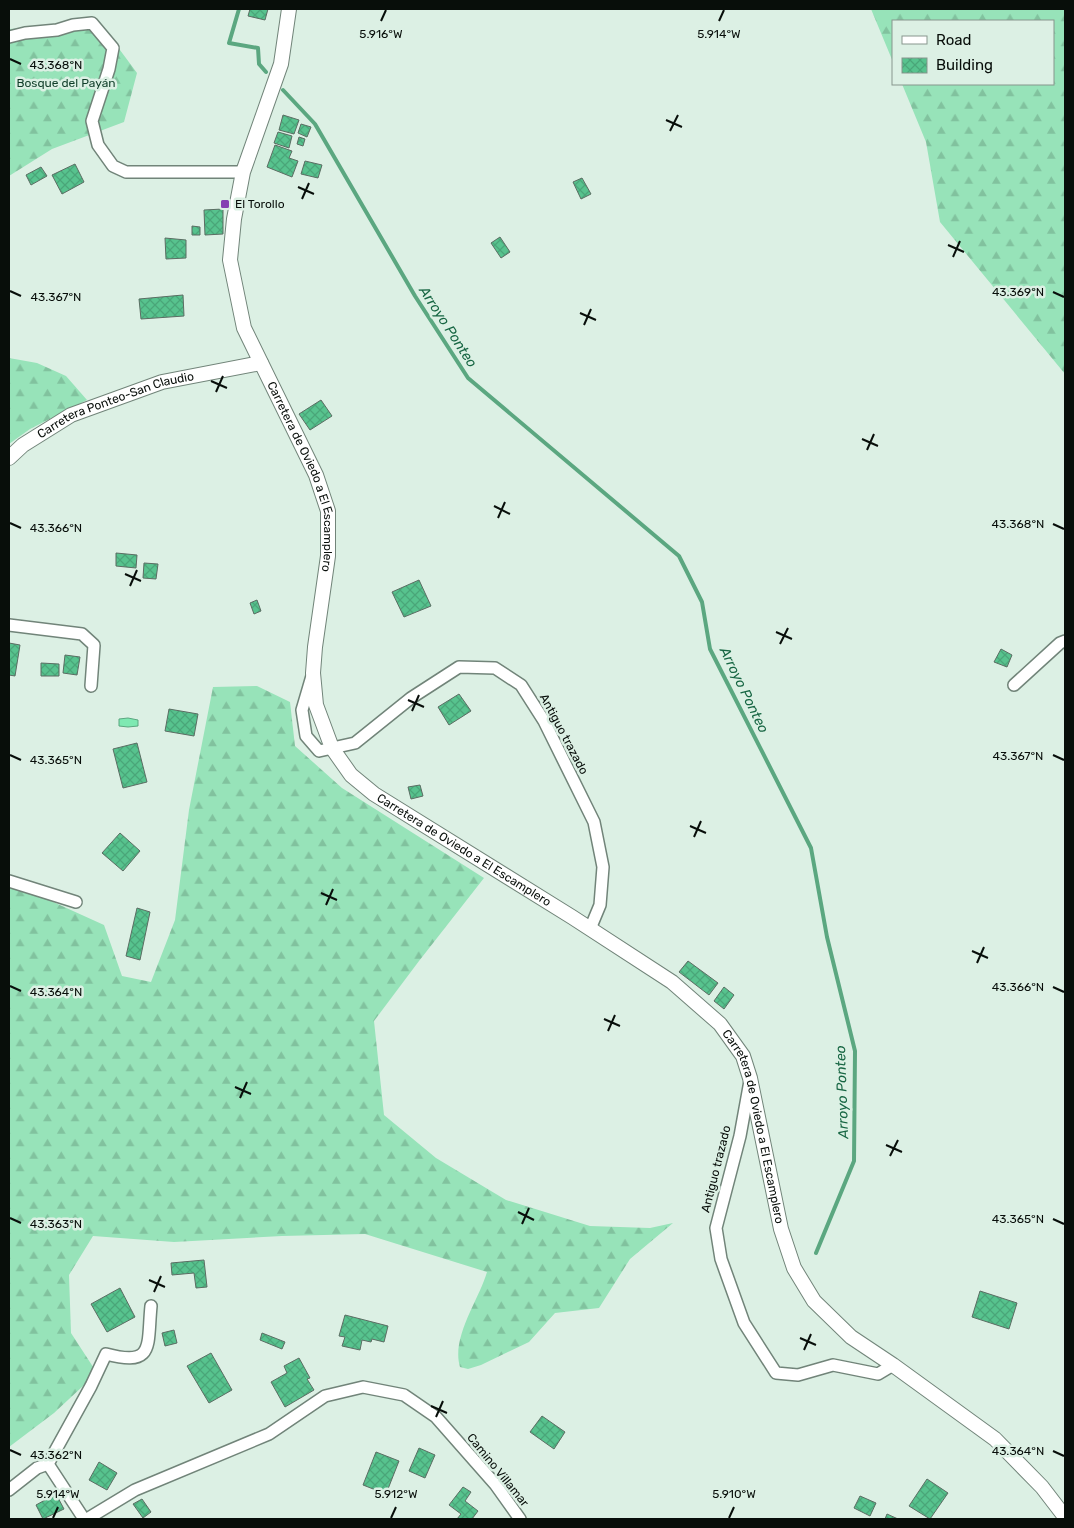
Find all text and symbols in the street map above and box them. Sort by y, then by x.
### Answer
legend [892,20,1054,85]
text: 5.916°W [359,27,403,41]
text: 5.914°W [697,27,741,41]
text: Road [936,31,972,49]
text: Building [936,56,993,74]
text: 43.368°N [30,58,82,72]
park label: Bosque del Payán [16,76,116,90]
place label: El Torollo [235,197,285,211]
marker: El Torollo [219,198,231,210]
water label: Arroyo Ponteo [415,282,481,371]
text: 43.369°N [992,285,1044,299]
text: 43.367°N [31,290,81,304]
street label: Carretera Ponteo-San Claudio [35,369,195,441]
street label: Carretera de Oviedo a El Escamplero [264,379,336,573]
text: 43.368°N [992,517,1044,531]
text: 43.366°N [30,521,82,535]
water label: Arroyo Ponteo [715,643,772,736]
street label: Antiguo trazado [537,691,591,777]
text: 43.367°N [993,749,1043,763]
text: 43.365°N [30,753,82,767]
street label: Carretera de Oviedo a El Escamplero [374,791,554,909]
text: 43.366°N [992,980,1044,994]
text: 43.364°N [30,985,82,999]
street label: Carretera de Oviedo a El Escamplero [719,1027,787,1225]
water label: Arroyo Ponteo [832,1045,852,1140]
street label: Antiguo trazado [698,1124,734,1214]
text: 43.365°N [992,1212,1044,1226]
text: 43.363°N [30,1217,82,1231]
street label: Camino Villamar [464,1431,532,1510]
text: 43.364°N [992,1444,1044,1458]
text: 43.362°N [30,1448,82,1462]
text: 5.914°W [36,1487,80,1501]
text: 5.912°W [374,1487,418,1501]
text: 5.910°W [712,1487,756,1501]

